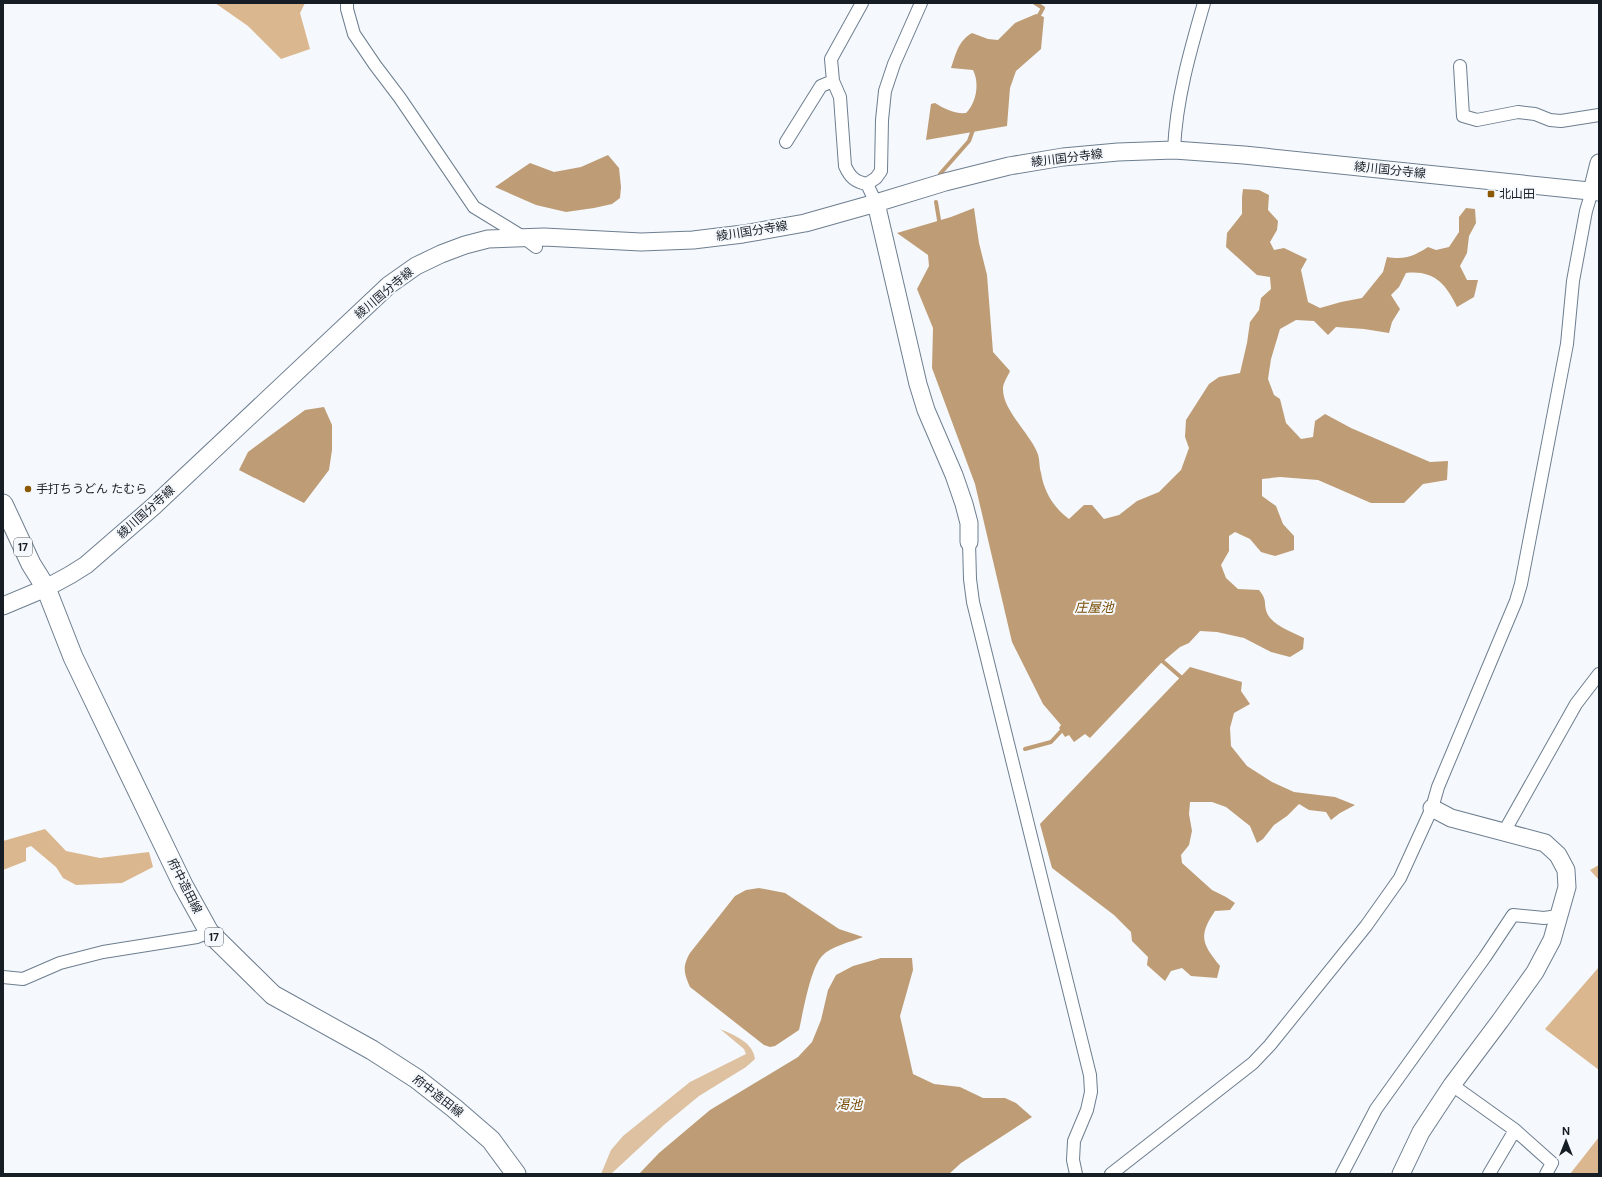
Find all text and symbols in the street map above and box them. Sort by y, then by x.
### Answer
street label: 綾川国分寺線 [1030,146,1104,170]
street label: 綾川国分寺線 [1353,158,1427,182]
place label: 北山田 [1499,186,1535,202]
marker: 北山田 [1486,189,1496,199]
street label: 綾川国分寺線 [715,217,789,245]
street label: 綾川国分寺線 [351,264,417,322]
place label: 手打ちうどん たむら [36,481,147,497]
street label: 綾川国分寺線 [114,482,178,542]
marker: 手打ちうどん たむら [23,484,33,494]
road number: 17 [14,538,32,556]
water label: 庄屋池 [1074,599,1115,616]
street label: 府中造田線 [164,856,206,916]
road number: 17 [205,928,223,946]
street label: 府中造田線 [409,1071,467,1121]
water label: 渇池 [836,1096,864,1113]
north arrow [1546,1121,1586,1161]
text: N [1562,1124,1570,1138]

